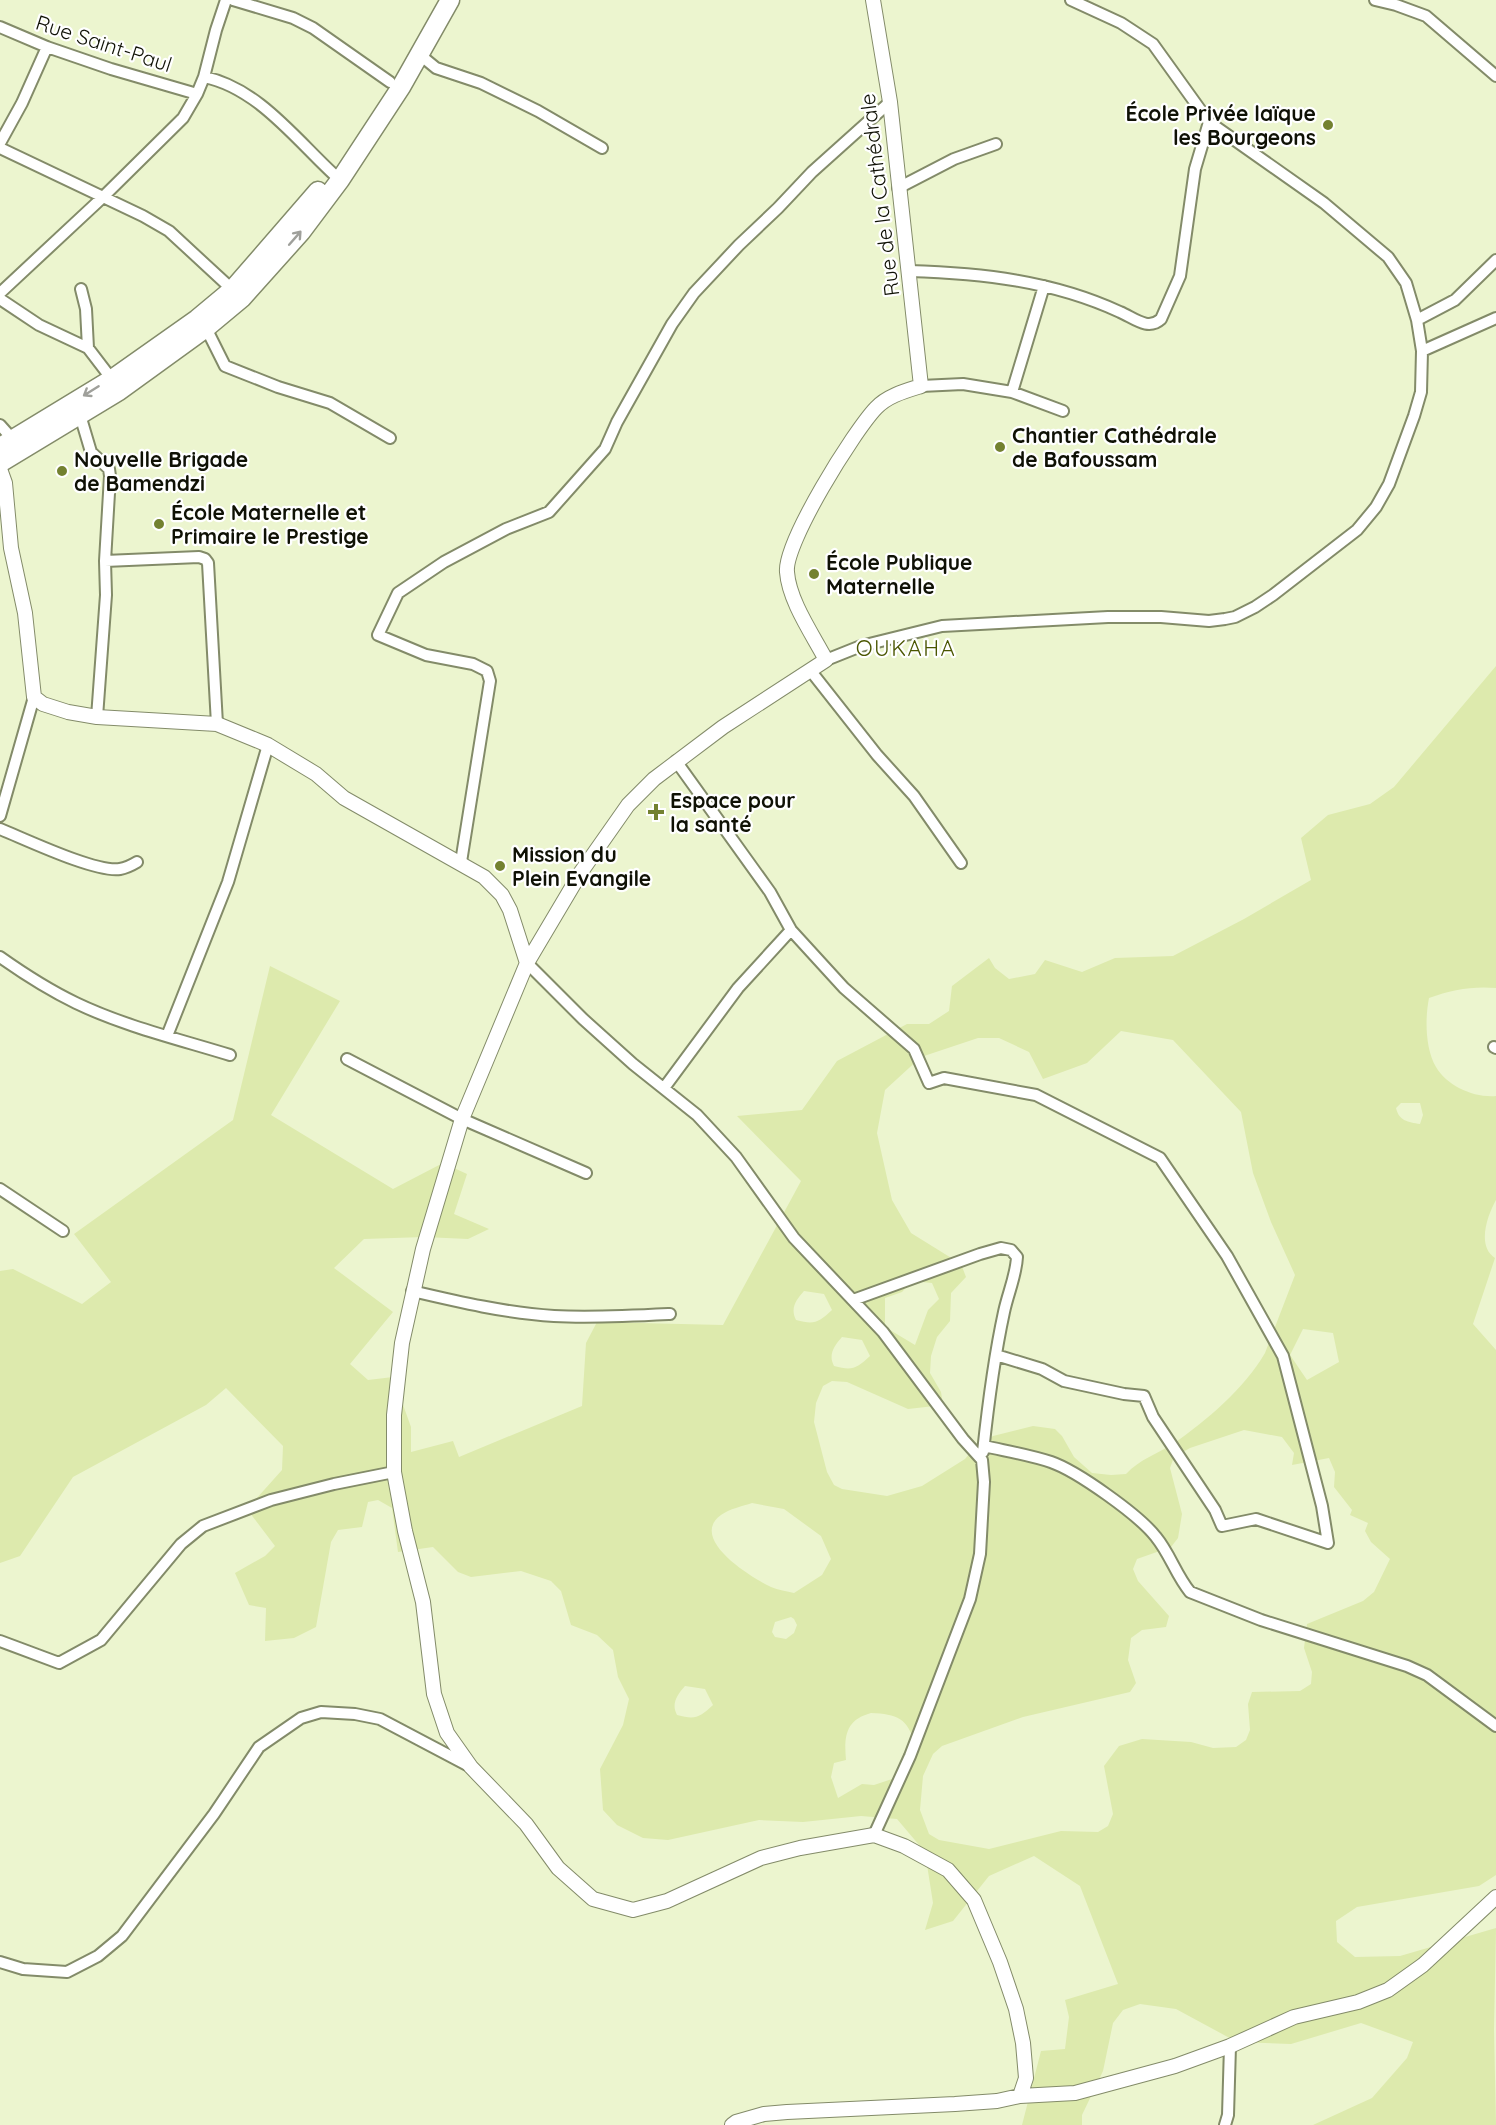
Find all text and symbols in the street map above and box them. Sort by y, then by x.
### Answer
street label: Rue Saint-Paul [33,9,175,77]
street label: Rue de la Cathédrale [854,92,904,298]
place label: École Privée laïque les Bourgeons [1125,100,1316,150]
marker: École Privée laïque les Bourgeons [1321,118,1335,132]
one-way arrow [288,231,302,246]
one-way arrow [83,386,100,398]
place label: Chantier Cathédrale de Bafoussam [1012,422,1217,472]
marker: Chantier Cathédrale de Bafoussam [993,440,1007,454]
place label: Nouvelle Brigade de Bamendzi [74,446,248,496]
marker: Nouvelle Brigade de Bamendzi [55,464,69,478]
place label: École Maternelle et Primaire le Prestige [171,499,369,549]
marker: École Maternelle et Primaire le Prestige [152,517,166,531]
place label: École Publique Maternelle [826,549,972,599]
marker: École Publique Maternelle [807,567,821,581]
district label: OUKAHA [856,634,956,662]
place label: Espace pour la santé [670,787,795,837]
marker: Espace pour la santé [647,803,665,821]
place label: Mission du Plein Evangile [512,841,651,891]
marker: Mission du Plein Evangile [493,859,507,873]

